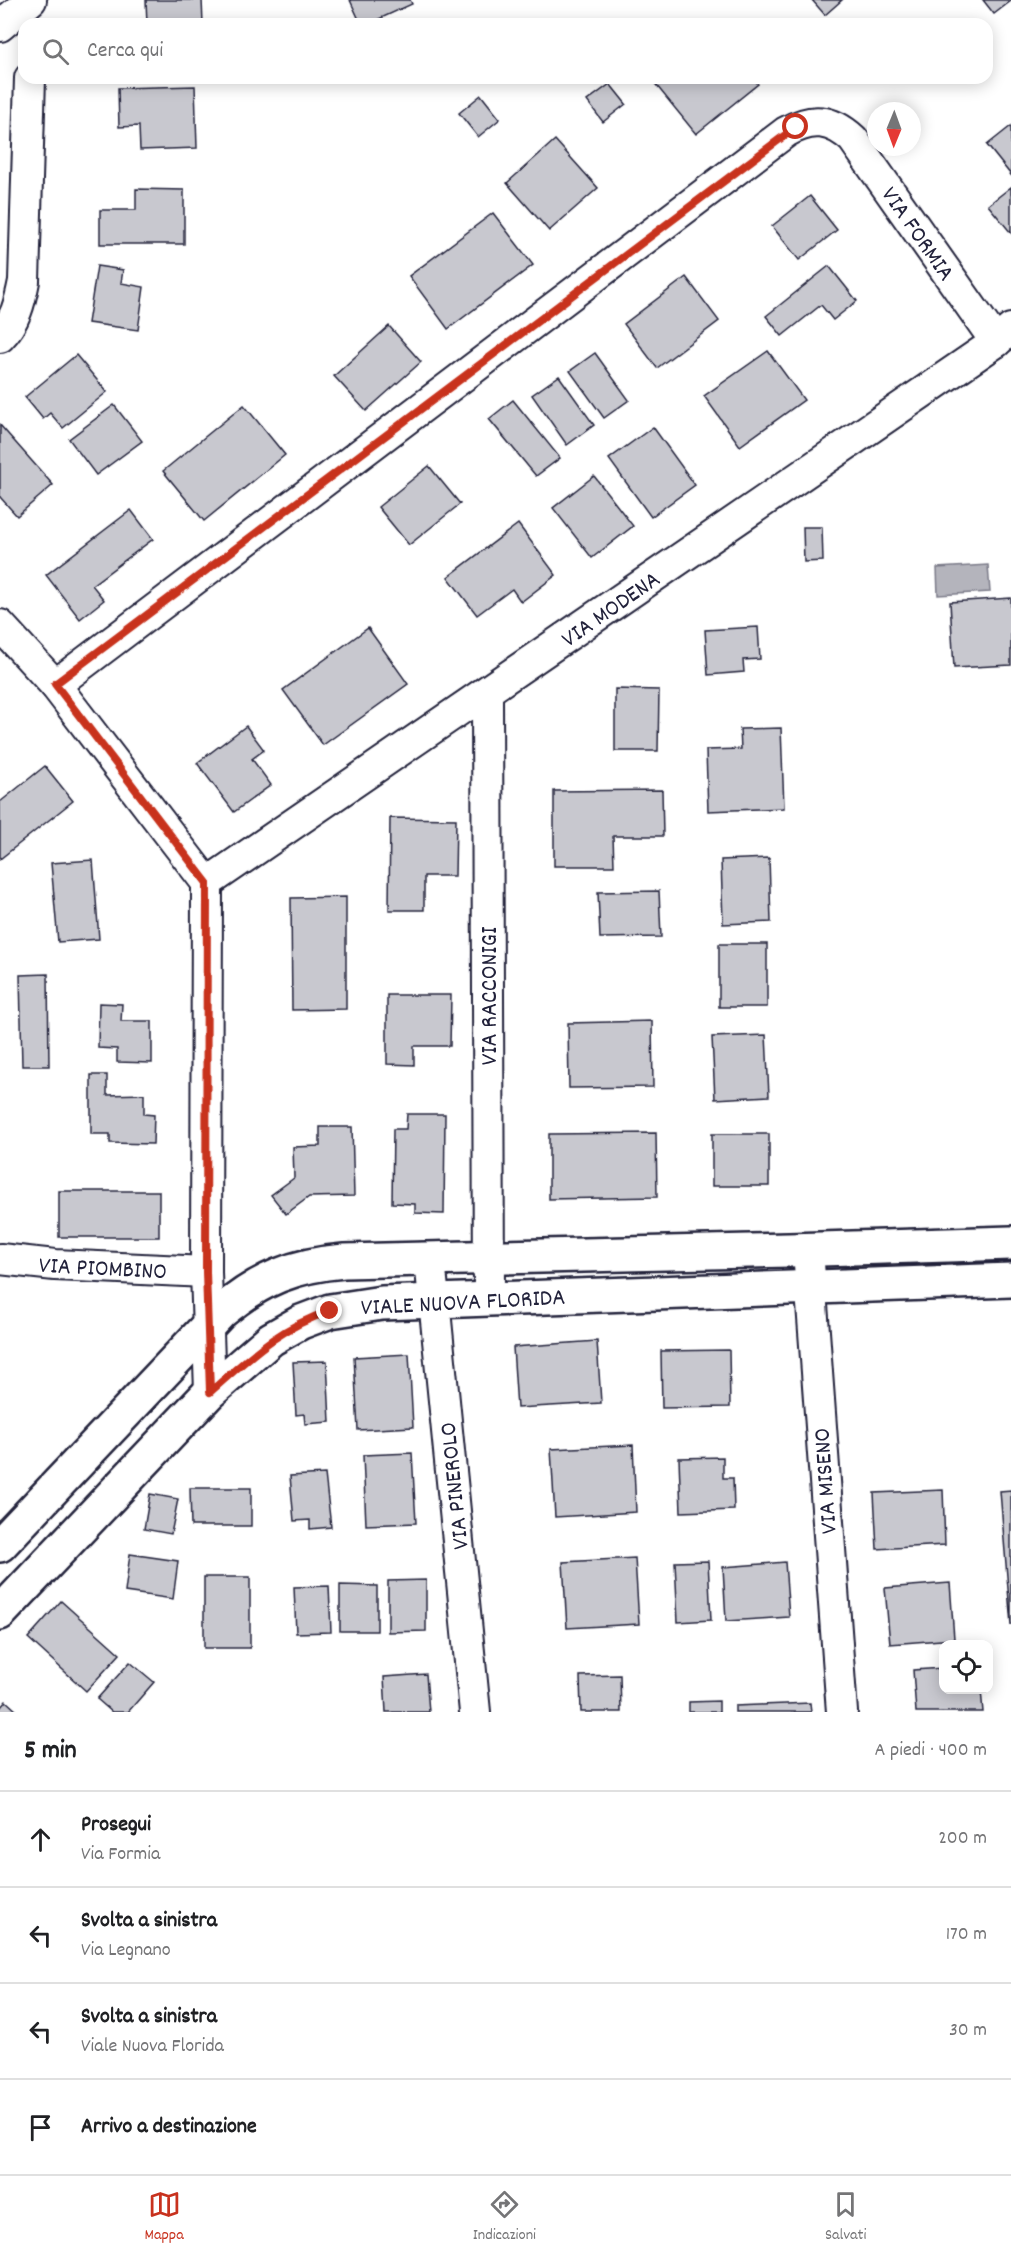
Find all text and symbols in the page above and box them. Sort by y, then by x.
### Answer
search box [18,18,993,84]
icon: search [39,35,72,68]
text: Cerca qui [87,36,163,67]
north arrow [867,102,921,156]
route start [782,113,808,139]
street label: VIA FORMIA [872,181,962,289]
street label: VIA MODENA [555,564,668,657]
street label: VIA RACCONIGI [474,926,508,1065]
street label: VIA PIOMBINO [38,1250,168,1290]
street label: VIALE NUOVA FLORIDA [360,1282,566,1326]
route end [316,1297,342,1323]
street label: VIA PINEROLO [432,1420,480,1551]
street label: VIA MISENO [806,1427,848,1535]
map controls [939,1640,993,1694]
button: locate [939,1640,993,1694]
text: 5 min [24,1733,77,1770]
text: A piedi · 400 m [875,1737,987,1765]
text: Prosegui [81,1810,151,1841]
icon: ahead [24,1823,57,1856]
text: 200 m [938,1825,987,1853]
text: Via Formia [81,1841,160,1869]
text: Svolta a sinistra [81,1906,217,1937]
icon: left [24,1919,57,1952]
text: 170 m [946,1921,987,1949]
text: Via Legnano [81,1937,171,1965]
text: Svolta a sinistra [81,2002,217,2033]
icon: left [24,2015,57,2048]
text: 30 m [949,2017,987,2045]
text: Viale Nuova Florida [81,2033,224,2061]
icon: arrive [24,2111,57,2144]
text: Arrivo a destinazione [81,2112,257,2143]
tab: Mappa [145,2188,184,2247]
tab: Indicazioni [473,2188,536,2247]
tab: Salvati [825,2188,866,2247]

